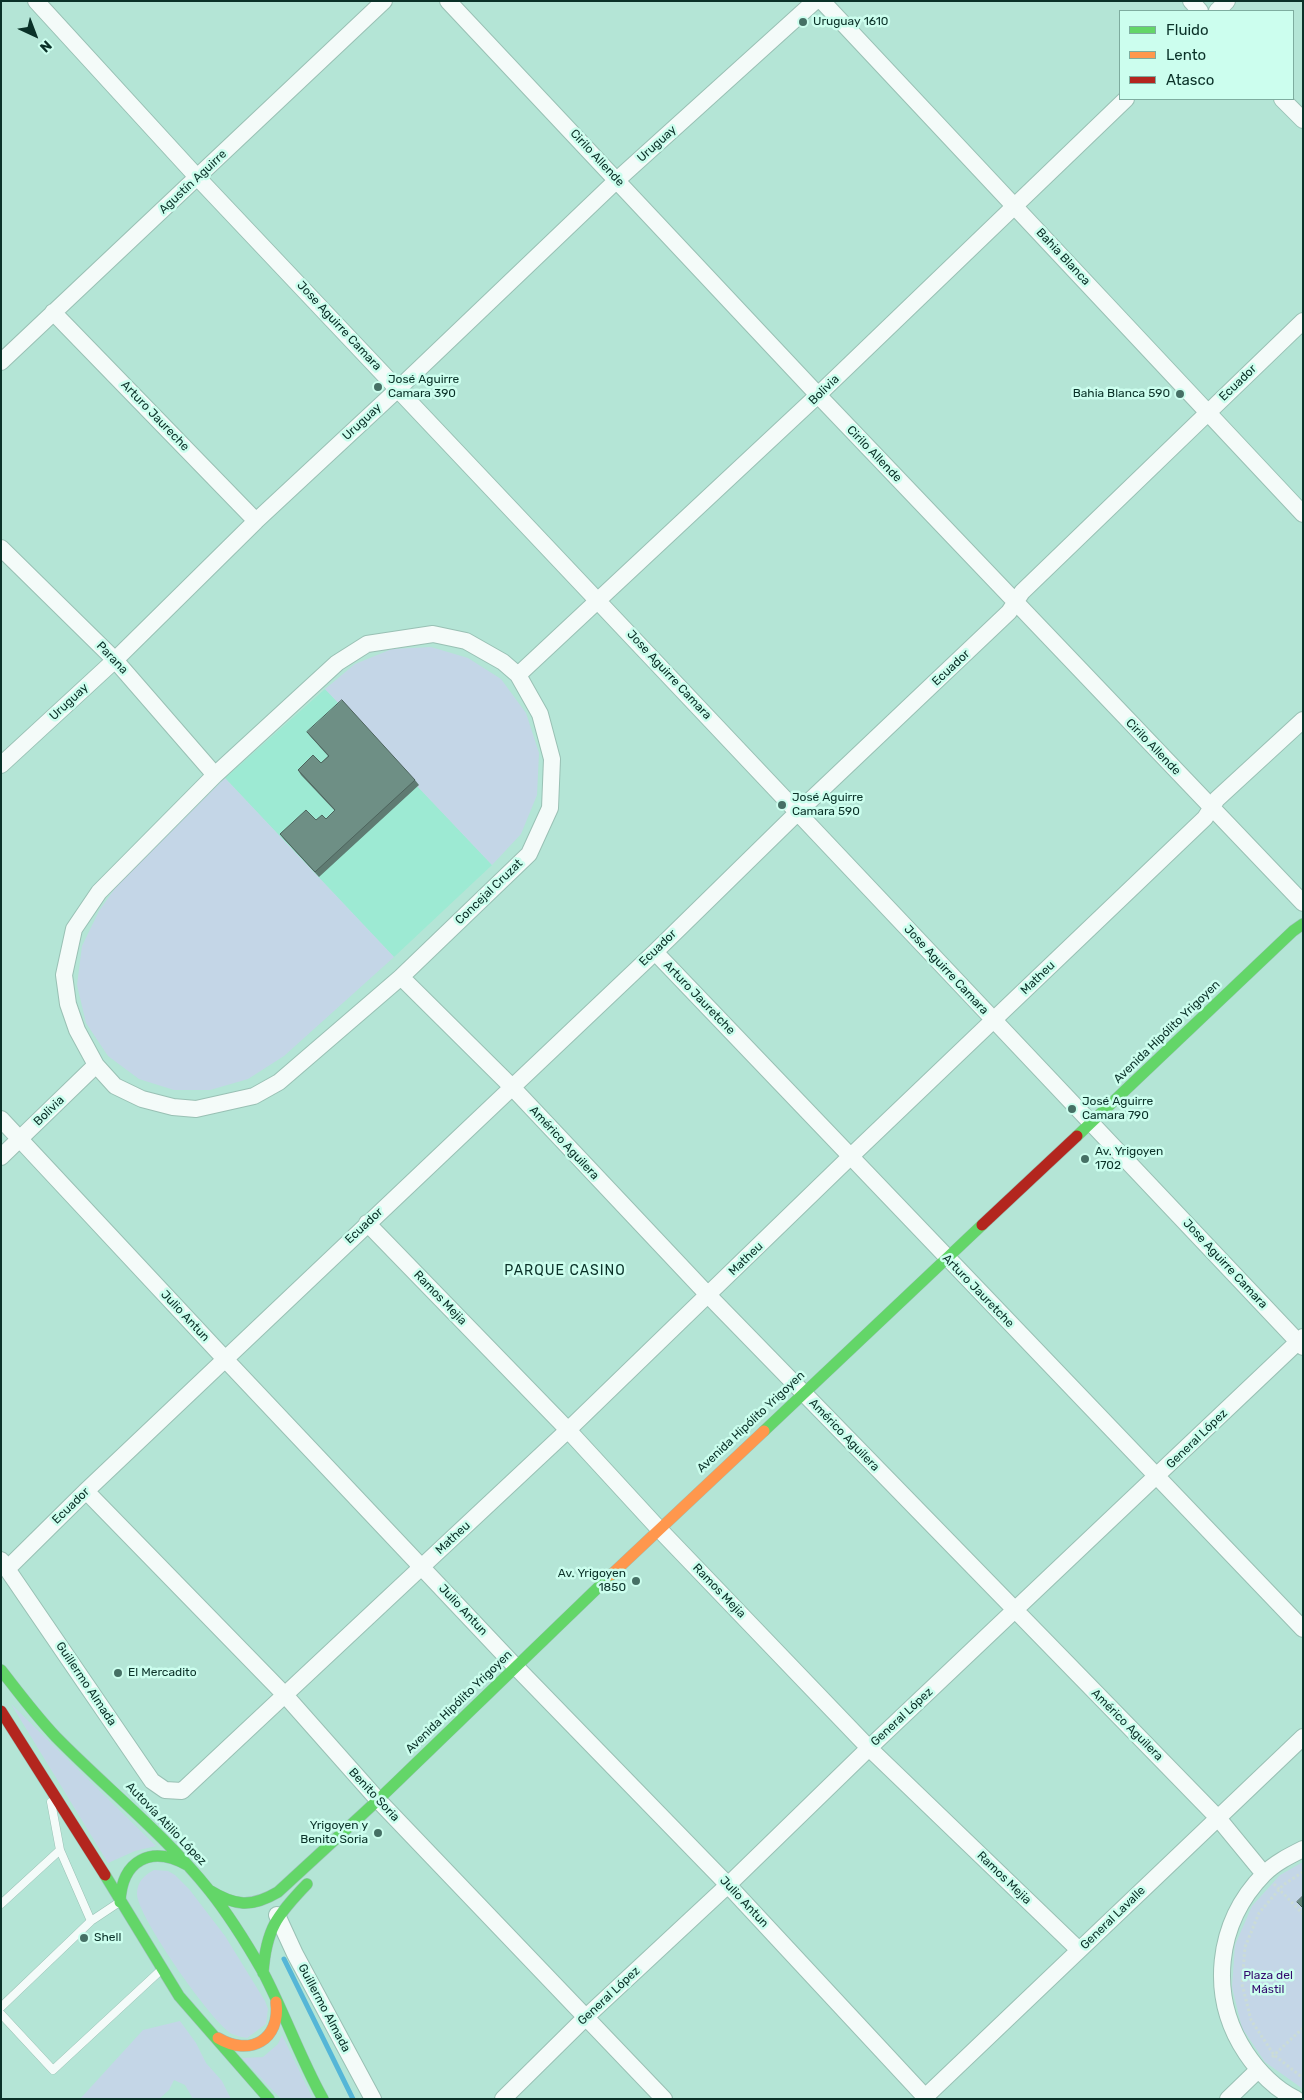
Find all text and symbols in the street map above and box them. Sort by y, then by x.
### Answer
north arrow [10,10,60,60]
legend [1119,10,1294,100]
place label: Uruguay 1610 [813,15,888,29]
marker: Uruguay 1610 [797,16,809,28]
text: Fluido [1166,21,1209,39]
text: N [36,37,55,56]
text: Lento [1166,46,1206,64]
text: Atasco [1166,71,1214,89]
street label: Uruguay [634,123,680,165]
street label: Cirilo Allende [567,126,627,190]
street label: Agustín Aguirre [156,147,230,217]
street label: Bahia Blanca [1033,226,1093,288]
street label: Jose Aguirre Camara [294,278,384,374]
street label: Ecuador [1216,362,1260,404]
street label: Bolivia [806,372,842,408]
place label: José Aguirre Camara 390 [388,373,459,401]
street label: Arturo Jaureche [118,378,192,454]
marker: José Aguirre Camara 390 [372,381,384,393]
place label: Bahia Blanca 590 [1073,387,1170,401]
marker: Bahia Blanca 590 [1174,388,1186,400]
street label: Uruguay [340,400,384,444]
street label: Cirilo Allende [844,423,904,485]
street label: Jose Aguirre Camara [624,627,714,723]
street label: Parana [93,639,131,677]
street label: Ecuador [929,647,973,689]
street label: Uruguay [47,680,91,724]
street label: Cirilo Allende [1123,716,1183,778]
place label: José Aguirre Camara 590 [792,791,863,819]
marker: José Aguirre Camara 590 [776,799,788,811]
street label: Concejal Cruzat [452,856,526,928]
street label: Jose Aguirre Camara [901,922,991,1018]
street label: Ecuador [636,927,680,969]
street label: Arturo Jauretche [660,958,738,1038]
street label: Matheu [1018,958,1058,998]
street label: Avenida Hipólito Yrigoyen [1111,977,1223,1087]
street label: Bolivia [31,1093,67,1129]
place label: José Aguirre Camara 790 [1082,1095,1153,1123]
street label: Américo Aguilera [526,1103,602,1183]
marker: José Aguirre Camara 790 [1066,1103,1078,1115]
place label: Av. Yrigoyen 1702 [1095,1145,1163,1173]
marker: Av. Yrigoyen 1702 [1079,1153,1091,1165]
street label: Ecuador [342,1205,386,1247]
street label: Jose Aguirre Camara [1180,1216,1270,1312]
street label: Matheu [726,1239,766,1279]
street label: Arturo Jauretche [939,1251,1017,1331]
district label: PARQUE CASINO [503,1263,627,1279]
street label: Ramos Mejia [411,1268,469,1328]
street label: Julio Antun [158,1287,212,1345]
street label: Avenida Hipólito Yrigoyen [694,1368,808,1476]
street label: Américo Aguilera [806,1396,882,1474]
street label: General López [1163,1406,1231,1472]
street label: Ecuador [49,1485,93,1527]
street label: Matheu [433,1518,473,1558]
street label: Ramos Mejia [690,1561,748,1621]
place label: Av. Yrigoyen 1850 [558,1567,626,1595]
marker: Av. Yrigoyen 1850 [630,1575,642,1587]
street label: Julio Antun [436,1581,490,1639]
street label: Guillermo Almada [53,1639,119,1729]
street label: Avenida Hipólito Yrigoyen [403,1647,515,1757]
place label: El Mercadito [128,1666,197,1680]
marker: El Mercadito [112,1667,124,1679]
street label: General López [868,1685,936,1749]
street label: Américo Aguilera [1088,1686,1166,1764]
street label: Benito Soria [346,1765,402,1825]
street label: Autovía Atilio López [123,1779,209,1869]
place label: Yrigoyen y Benito Soria [300,1819,368,1847]
marker: Yrigoyen y Benito Soria [372,1827,384,1839]
street label: Ramos Mejia [974,1849,1034,1907]
street label: Julio Antun [717,1873,771,1931]
street label: General Lavalle [1078,1883,1148,1953]
place label: Shell [94,1931,121,1945]
marker: Shell [78,1932,90,1944]
street label: Guillermo Almada [295,1961,353,2055]
street label: General López [575,1964,643,2028]
park label: Plaza del Mástil [1243,1969,1293,1997]

